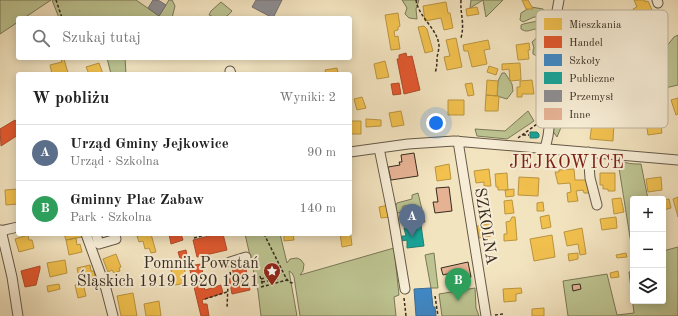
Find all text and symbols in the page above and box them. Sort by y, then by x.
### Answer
legend [536,10,668,128]
search box [16,16,352,60]
text: Mieszkania [569,20,622,31]
icon: search [30,27,52,49]
text: Szukaj tutaj [62,31,141,46]
text: Handel [569,38,603,49]
text: Szkoły [569,56,601,67]
text: Publiczne [569,74,615,85]
text: W pobliżu [32,90,109,107]
text: Wyniki: 2 [280,91,336,104]
text: Przemysł [569,92,613,103]
text: Inne [569,110,590,121]
your location [426,113,446,133]
text: Urząd Gminy Jejkowice [70,137,229,152]
text: A [40,146,50,159]
text: 90 m [307,146,336,159]
district label: JEJKOWICE [509,154,625,172]
text: Urząd · Szkolna [70,155,159,168]
street label: SZKOLNA [471,187,499,266]
text: Gminny Plac Zabaw [70,193,204,208]
map controls [630,196,666,304]
button: + [630,196,666,232]
text: B [40,202,50,215]
text: 140 m [299,202,336,215]
pin: A [399,204,425,237]
text: Park · Szkolna [70,211,152,224]
button: − [630,232,666,268]
place label: Pomnik Powstań Śląskich 1919 1920 1921 [77,256,259,290]
place icon: Pomnik Powstań Śląskich 1919 1920 1921 [262,261,282,286]
pin: B [445,268,471,301]
button: layers [630,268,666,304]

